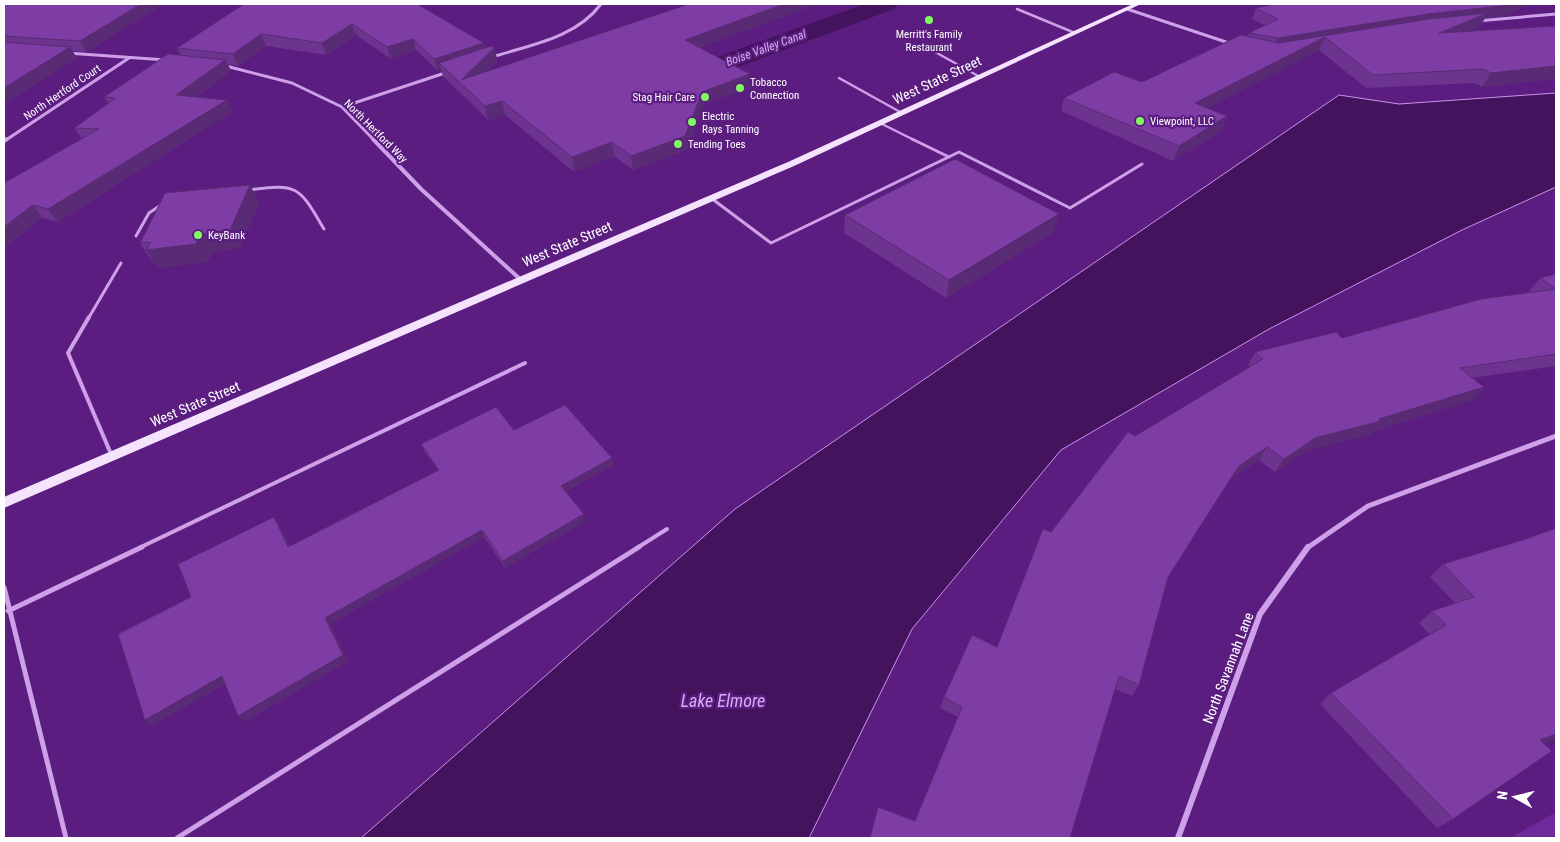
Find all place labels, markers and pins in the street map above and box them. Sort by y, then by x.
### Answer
marker: Merritt's Family Restaurant [923,14,935,26]
place label: Merritt's Family Restaurant [896,28,963,54]
place label: Tobacco Connection [750,76,799,102]
marker: Tobacco Connection [734,82,746,94]
place label: Stag Hair Care [632,91,695,104]
marker: Stag Hair Care [699,91,711,103]
place label: Electric Rays Tanning [702,110,759,136]
marker: Viewpoint, LLC [1134,115,1146,127]
place label: Viewpoint, LLC [1150,115,1214,128]
marker: Electric Rays Tanning [686,116,698,128]
marker: Tending Toes [672,138,684,150]
place label: Tending Toes [688,138,746,151]
marker: KeyBank [192,229,204,241]
place label: KeyBank [208,229,245,242]

